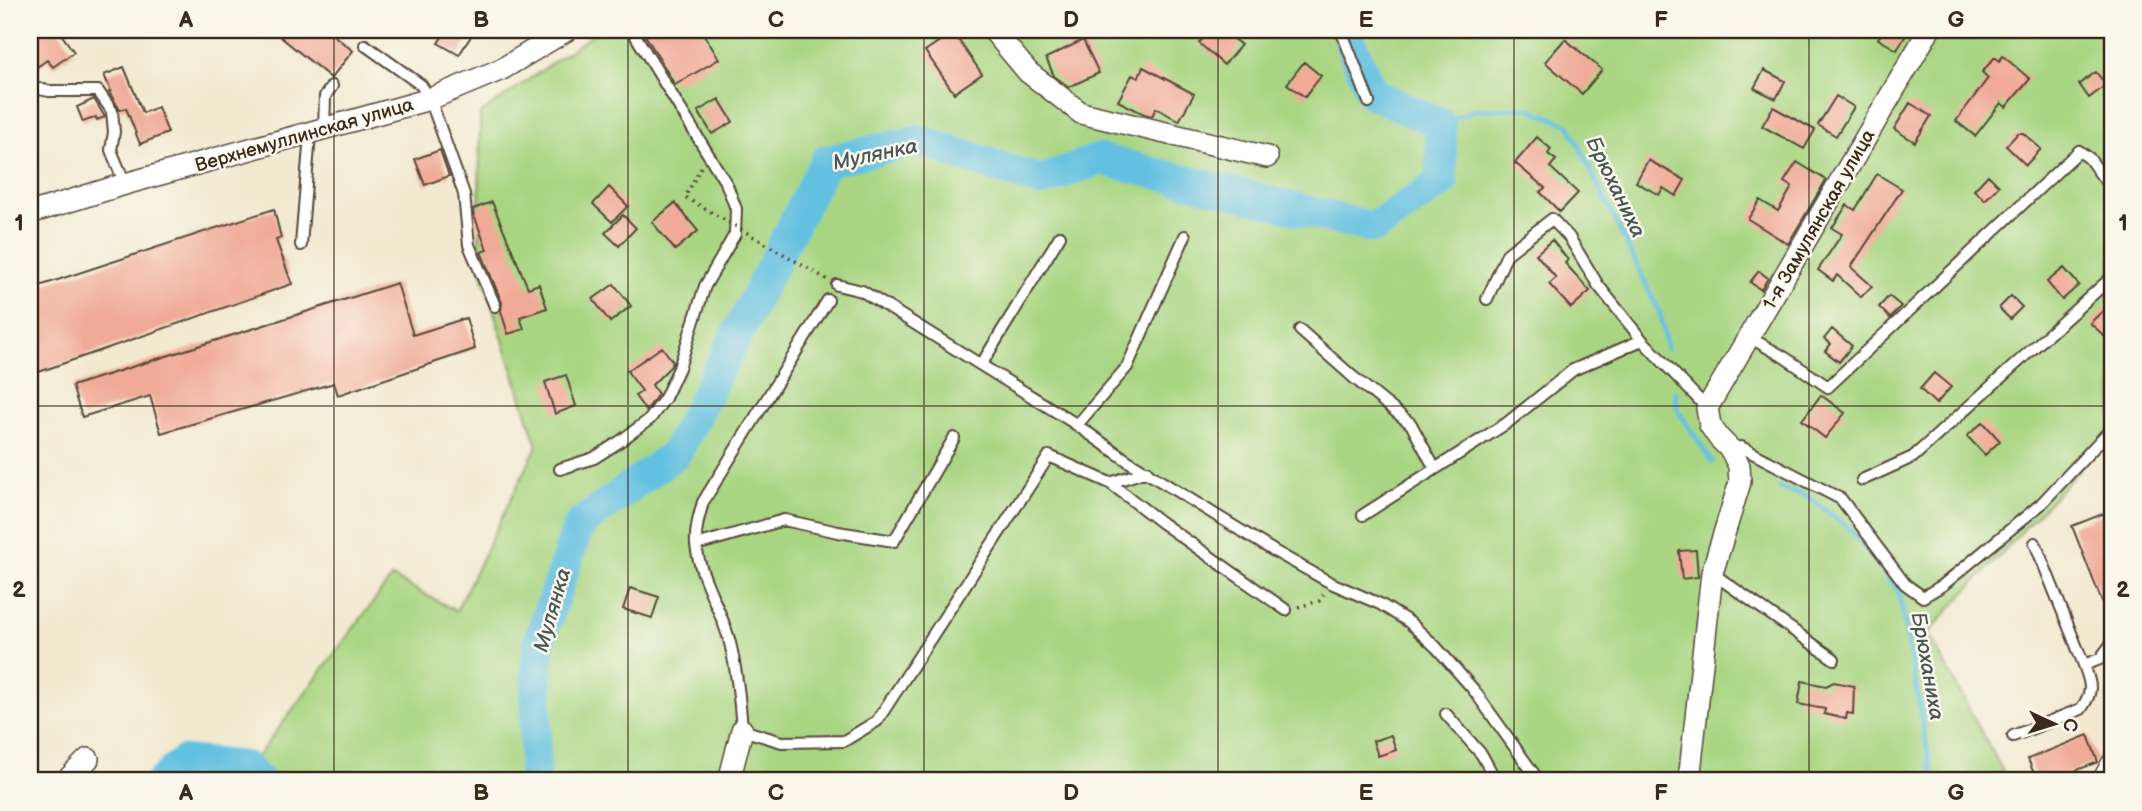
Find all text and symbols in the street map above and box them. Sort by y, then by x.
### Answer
text: A [178,6,194,34]
text: B [473,6,489,34]
text: C [768,6,784,34]
text: D [1063,6,1079,34]
text: E [1359,6,1374,34]
text: F [1654,6,1668,34]
text: G [1948,6,1965,34]
street label: Верхнемуллинская улица [193,93,416,178]
street label: 1-я Замулянская улица [1758,126,1880,314]
water label: Мулянка [830,133,920,176]
water label: Брюханиха [1580,133,1651,242]
text: 1 [14,209,24,237]
text: 1 [2118,209,2128,237]
water label: Мулянка [529,565,576,655]
text: 2 [12,576,26,604]
text: 2 [2116,576,2130,604]
water label: Брюханиха [1906,610,1949,722]
north arrow [2020,688,2090,758]
text: С [2058,718,2081,732]
text: A [178,779,194,807]
text: B [473,779,489,807]
text: C [768,779,784,807]
text: D [1063,779,1079,807]
text: E [1359,779,1374,807]
text: F [1654,779,1668,807]
text: G [1948,779,1965,807]

